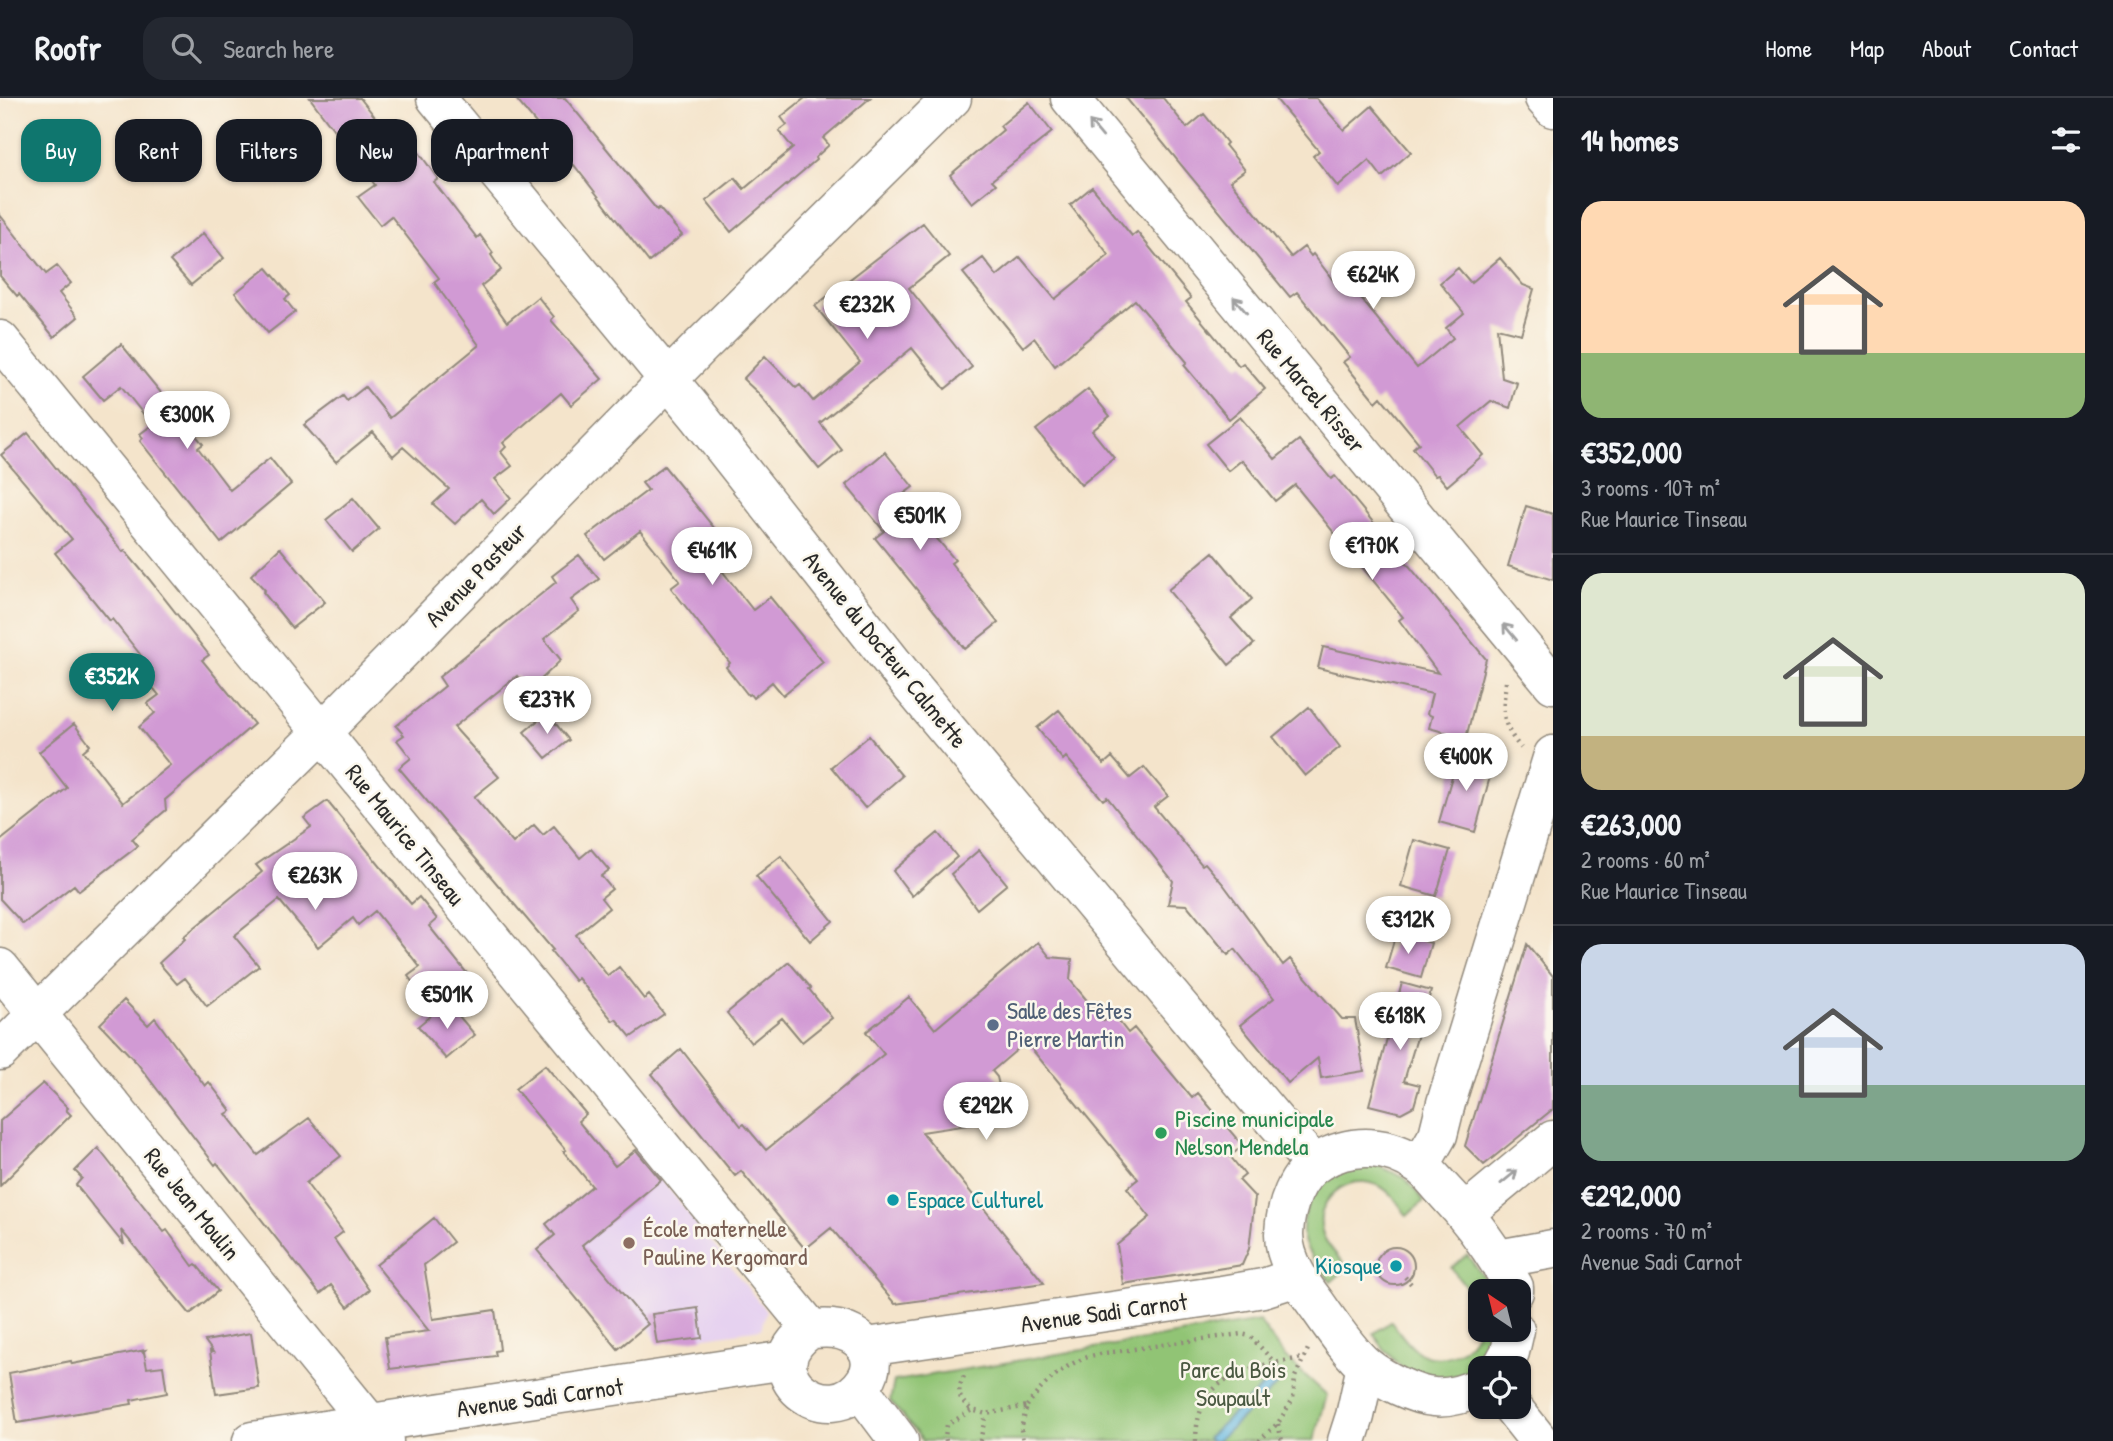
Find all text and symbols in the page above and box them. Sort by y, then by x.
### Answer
search box [143,17,633,80]
text: Roofr [35,26,101,70]
icon: search [167,29,205,67]
text: Search here [223,31,334,66]
text: Home [1765,32,1812,64]
text: Map [1850,32,1884,64]
text: About [1922,32,1971,64]
text: Contact [2009,32,2078,64]
chip: Buy [21,119,101,182]
chip: Rent [115,119,202,182]
chip: Filters [216,119,322,182]
chip: New [336,119,417,182]
chip: Apartment [431,119,573,182]
text: 14 homes [1581,120,1679,160]
one-way arrow [1088,121,1103,139]
icon: filters [2047,121,2085,159]
icon: home [1770,247,1896,373]
pin: €624K [1324,252,1422,311]
text: €624K [1347,258,1399,289]
pin: €232K [818,282,916,341]
text: €232K [840,288,894,319]
one-way arrow [1233,296,1248,314]
street label: Rue Marcel Risser [1250,322,1373,459]
pin: €300K [138,392,236,451]
text: €300K [160,398,214,429]
text: €352,000 [1581,432,1682,472]
text: 3 rooms · 107 m² [1581,472,1720,503]
pin: €501K [871,492,969,552]
text: €501K [894,499,946,530]
text: Rue Maurice Tinseau [1581,503,1747,534]
street label: Avenue Pasteur [417,515,533,633]
pin: €170K [1323,522,1421,582]
pin: €461K [663,528,761,587]
text: €170K [1345,529,1399,560]
text: €461K [687,534,737,565]
street label: Avenue du Docteur Calmette [796,544,975,755]
icon: home [1770,619,1896,745]
one-way arrow [1502,623,1518,641]
pin: €352K [63,654,161,713]
text: €352K [85,660,139,691]
pin: €237K [498,676,596,736]
text: €237K [519,683,575,714]
pin: €400K [1417,734,1515,793]
text: €400K [1440,740,1492,771]
street label: Rue Maurice Tinseau [339,757,473,912]
text: €263,000 [1581,804,1681,844]
text: 2 rooms · 60 m² [1581,844,1710,875]
pin: €263K [266,852,364,912]
text: €263K [288,859,342,890]
text: Rue Maurice Tinseau [1581,875,1747,906]
pin: €312K [1359,896,1457,956]
text: €312K [1382,903,1434,934]
pin: €501K [398,972,496,1031]
text: €501K [421,978,473,1009]
icon: home [1770,990,1896,1116]
pin: €618K [1351,992,1449,1052]
place label: Salle des Fêtes Pierre Martin [1007,994,1132,1054]
text: €618K [1375,999,1425,1030]
marker: Salle des Fêtes Pierre Martin [985,1017,1001,1033]
pin: €292K [937,1082,1035,1142]
text: €292K [959,1089,1013,1120]
place label: Piscine municipale Nelson Mendela [1175,1102,1335,1162]
marker: Piscine municipale Nelson Mendela [1153,1125,1169,1141]
street label: Rue Jean Moulin [138,1140,248,1266]
one-way arrow [1500,1169,1518,1185]
text: €292,000 [1581,1175,1681,1215]
place label: Espace Culturel [907,1183,1044,1215]
marker: Espace Culturel [885,1192,901,1208]
place label: École maternelle Pauline Kergomard [643,1212,807,1272]
text: 2 rooms · 70 m² [1581,1215,1712,1246]
marker: École maternelle Pauline Kergomard [621,1235,637,1251]
text: Avenue Sadi Carnot [1581,1246,1742,1277]
place label: Kiosque [1315,1249,1382,1281]
marker: Kiosque [1388,1258,1404,1274]
north arrow [1468,1279,1531,1342]
map controls [1468,1279,1531,1419]
street label: Avenue Sadi Carnot [1019,1284,1190,1340]
park label: Parc du Bois Soupault [1180,1353,1286,1413]
button: locate [1468,1356,1531,1419]
street label: Avenue Sadi Carnot [455,1369,626,1425]

